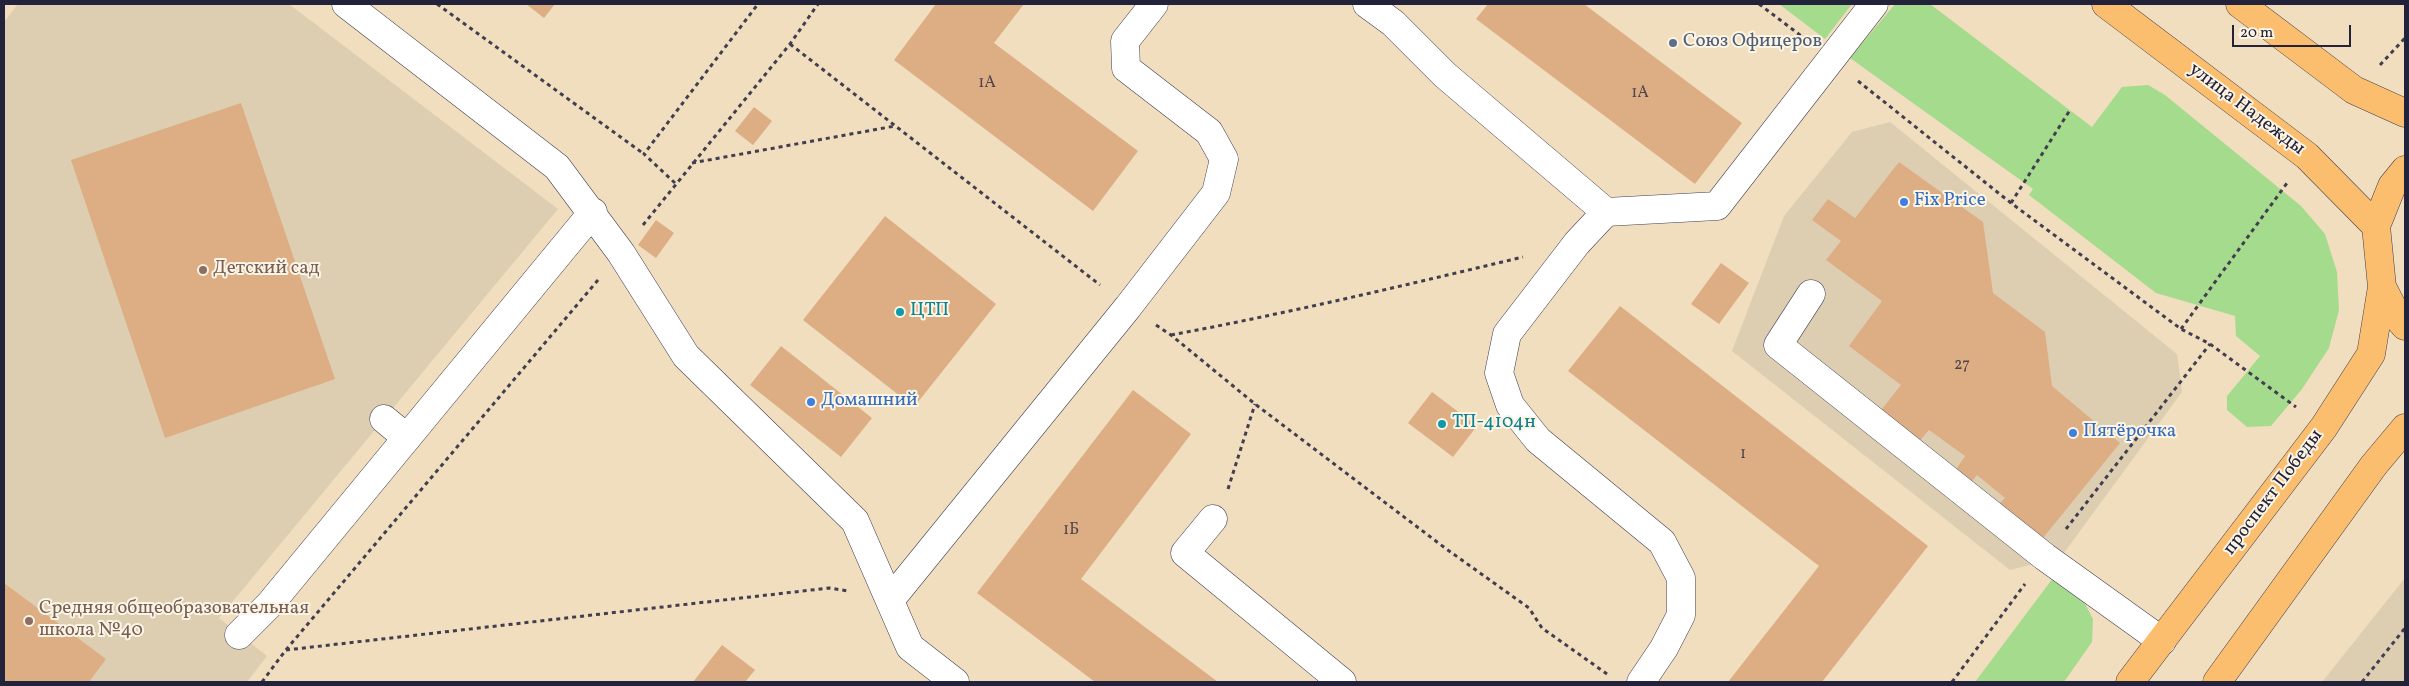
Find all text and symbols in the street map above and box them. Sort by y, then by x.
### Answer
scale bar [2234,15,2353,47]
text: 20 m [2240,23,2273,44]
place label: Союз Офицеров [1683,32,1822,54]
marker: Союз Офицеров [1667,37,1679,49]
street label: улица Надежды [2183,59,2309,161]
house number: 1А [978,74,996,94]
house number: 1А [1631,84,1649,104]
place label: Fix Price [1914,191,1986,213]
marker: Fix Price [1898,196,1910,208]
place label: Детский сад [213,259,319,281]
marker: Детский сад [197,264,209,276]
place label: ЦТП [910,301,949,323]
marker: ЦТП [894,306,906,318]
house number: 27 [1954,356,1970,376]
place label: Домашний [821,391,918,413]
marker: Домашний [805,396,817,408]
place label: ТП-4104н [1452,413,1536,435]
marker: ТП-4104н [1436,418,1448,430]
place label: Пятёрочка [2083,422,2176,444]
street label: проспект Победы [2219,426,2329,560]
marker: Пятёрочка [2067,427,2079,439]
house number: 1 [1740,445,1746,465]
house number: 1Б [1063,521,1079,541]
place label: Средняя общеобразовательная школа №40 [39,599,309,643]
marker: Средняя общеобразовательная школа №40 [23,615,35,627]

